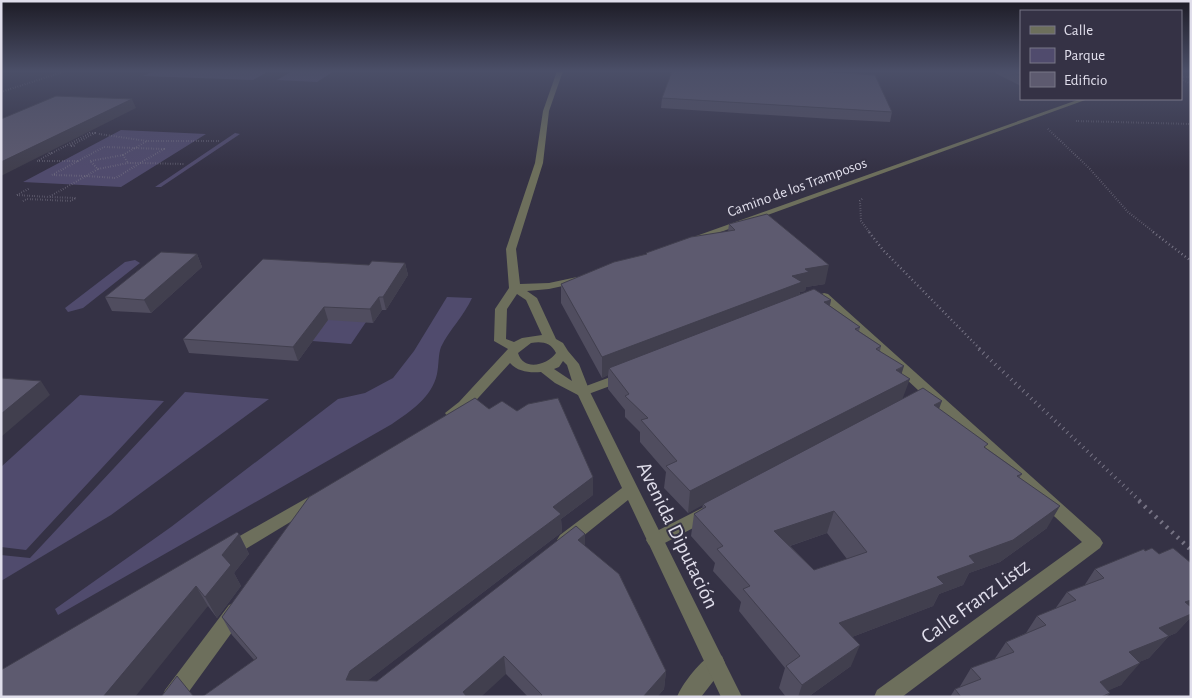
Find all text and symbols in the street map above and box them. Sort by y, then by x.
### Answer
legend [1020,10,1182,100]
text: Calle [1064,23,1093,38]
text: Parque [1064,48,1105,63]
text: Edificio [1064,73,1107,88]
street label: Camino de los Tramposos [725,155,869,220]
street label: Avenida Diputación [633,458,722,612]
street label: Calle Franz Listz [917,555,1033,648]

